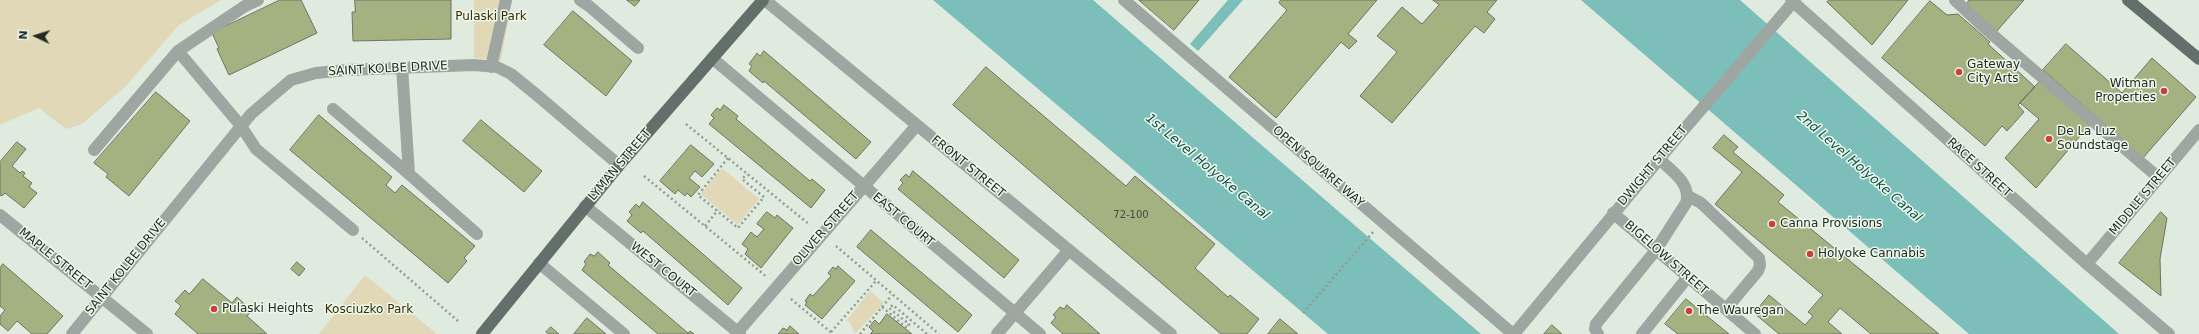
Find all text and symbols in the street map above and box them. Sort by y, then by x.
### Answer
park label: Pulaski Park [455,10,527,24]
north arrow [16,16,56,56]
text: N [17,30,30,40]
place label: Gateway City Arts [1967,58,2020,86]
street label: SAINT KOLBE DRIVE [328,59,448,79]
marker: Gateway City Arts [1954,67,1964,77]
place label: Witman Properties [2095,77,2156,105]
marker: Witman Properties [2159,86,2169,96]
water label: 2nd Level Holyoke Canal [1793,108,1925,226]
water label: 1st Level Holyoke Canal [1142,111,1272,223]
street label: OPEN SQUARE WAY [1269,123,1367,211]
street label: DWIGHT STREET [1615,123,1691,209]
place label: De La Luz Soundstage [2057,125,2128,153]
street label: LYMAN STREET [586,126,654,204]
street label: FRONT STREET [928,133,1008,201]
marker: De La Luz Soundstage [2044,134,2054,144]
street label: RACE STREET [1944,135,2014,201]
street label: MIDDLE STREET [2107,156,2179,238]
street label: OLIVER STREET [790,189,862,269]
street label: EAST COURT [869,190,937,250]
house number: 72-100 [1113,209,1149,221]
street label: SAINT KOLBE DRIVE [83,216,169,318]
place label: Canna Provisions [1780,217,1882,231]
street label: BIGELOW STREET [1621,218,1711,298]
marker: Canna Provisions [1767,219,1777,229]
street label: MAPLE STREET [16,225,94,293]
street label: WEST COURT [628,239,698,301]
place label: Holyoke Cannabis [1818,247,1925,261]
marker: Holyoke Cannabis [1805,249,1815,259]
place label: Pulaski Heights [222,302,314,316]
park label: Kosciuzko Park [325,303,413,317]
marker: Pulaski Heights [209,304,219,314]
place label: The Wauregan [1697,304,1784,318]
marker: The Wauregan [1684,306,1694,316]

